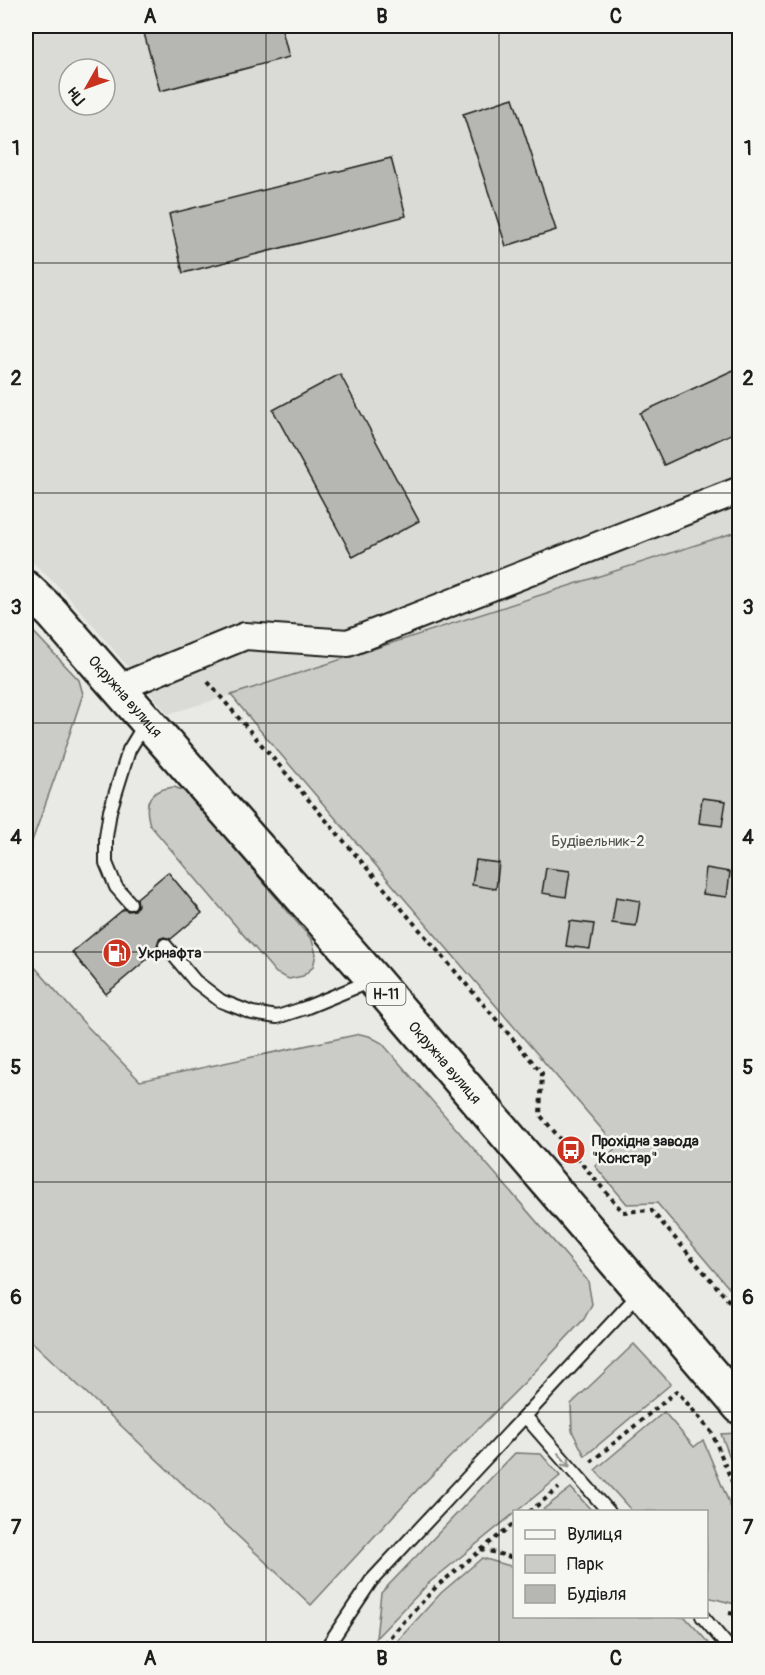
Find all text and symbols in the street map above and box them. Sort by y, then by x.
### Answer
text: A [144,4,157,29]
text: B [376,4,388,29]
text: C [610,4,622,29]
north arrow [57,57,117,117]
text: Пн [63,83,90,109]
text: 1 [12,136,20,161]
text: 1 [744,136,752,161]
text: 2 [10,366,22,391]
text: 2 [742,366,754,391]
text: 3 [10,595,22,620]
text: 3 [742,595,754,620]
street label: Окружна вулиця [84,652,166,742]
text: 4 [10,825,22,850]
text: 4 [742,825,754,850]
park label: Будівельник-2 [551,832,645,851]
fuel station icon: Укрнафта [101,937,133,969]
place label: Укрнафта [138,944,201,963]
road number: Н-11 [366,983,406,1005]
street label: Окружна вулиця [404,1018,485,1108]
text: 5 [11,1055,22,1080]
text: 5 [743,1055,754,1080]
place label: Прохідна завода "Констар" [592,1132,699,1168]
bus stop icon: Прохідна завода "Констар" [555,1134,587,1166]
text: 6 [10,1285,22,1310]
text: 6 [742,1285,754,1310]
one-way arrow [557,1452,571,1467]
legend [513,1510,708,1618]
text: 7 [11,1515,22,1540]
text: 7 [743,1515,754,1540]
text: Вулиця [567,1523,622,1546]
text: Парк [567,1553,604,1576]
text: Будівля [567,1583,626,1606]
text: A [144,1646,157,1671]
text: B [376,1646,388,1671]
text: C [610,1646,622,1671]

